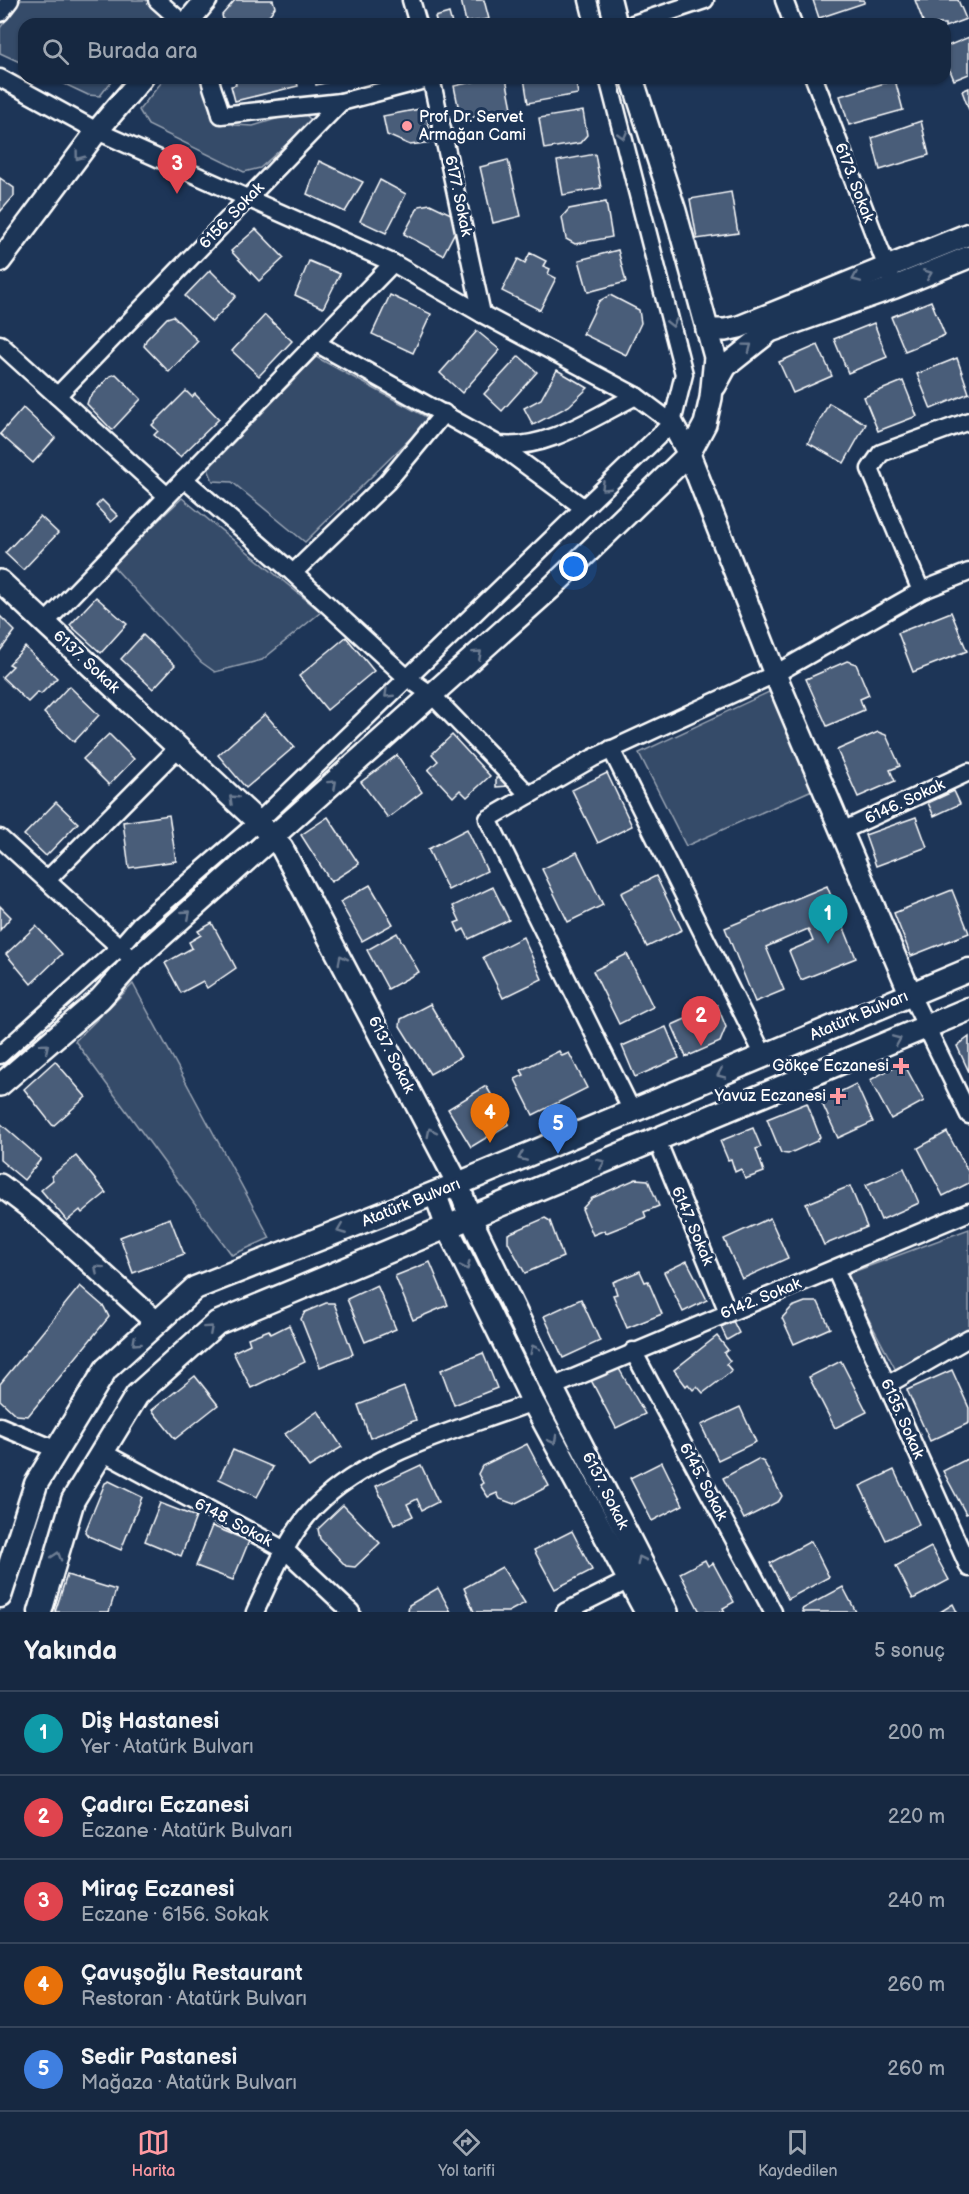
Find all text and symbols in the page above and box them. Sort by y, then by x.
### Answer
search box [18,18,951,84]
icon: search [39,35,72,68]
text: Burada ara [87,38,198,65]
place label: Prof Dr. Servet Armağan Cami [419,108,526,145]
marker: Prof Dr. Servet Armağan Cami [400,119,414,133]
one-way arrow [616,129,629,139]
street label: 6173. Sokak [830,140,878,226]
pin: 3 [158,144,196,194]
one-way arrow [75,150,86,161]
street label: 6177. Sokak [440,154,476,238]
street label: 6156. Sokak [196,179,269,253]
one-way arrow [922,269,933,281]
one-way arrow [851,271,862,283]
one-way arrow [665,318,678,328]
one-way arrow [742,343,753,354]
one-way arrow [602,480,612,491]
your location [559,552,588,581]
street label: 6137. Sokak [49,626,123,698]
one-way arrow [471,650,481,661]
one-way arrow [385,687,396,698]
street label: 6146. Sokak [862,775,948,829]
one-way arrow [325,781,336,792]
one-way arrow [229,795,240,806]
pin: 1 [808,894,848,944]
one-way arrow [180,910,191,921]
one-way arrow [337,954,349,965]
street label: Atatürk Bulvarı [807,987,911,1045]
pin: 2 [682,996,720,1046]
street label: 6137. Sokak [363,1013,419,1097]
one-way arrow [891,1035,902,1047]
one-way arrow [38,1043,48,1054]
place label: Gökçe Eczanesi [772,1057,889,1076]
marker: Gökçe Eczanesi [894,1059,908,1073]
one-way arrow [717,1067,728,1079]
place label: Yavuz Eczanesi [714,1087,826,1106]
marker: Yavuz Eczanesi [831,1089,845,1103]
pin: 4 [470,1094,510,1143]
pin: 5 [538,1104,578,1154]
one-way arrow [427,1128,438,1138]
one-way arrow [517,1150,528,1162]
one-way arrow [595,1158,606,1170]
street label: Atatürk Bulvarı [359,1175,463,1231]
street label: 6147. Sokak [667,1184,717,1268]
one-way arrow [336,1223,347,1235]
one-way arrow [459,1260,471,1271]
one-way arrow [94,1265,105,1276]
street label: 6142. Sokak [718,1274,804,1324]
one-way arrow [203,1325,213,1336]
one-way arrow [132,1335,143,1346]
one-way arrow [529,1344,541,1355]
street label: 6135. Sokak [876,1376,928,1462]
one-way arrow [546,1434,557,1445]
street label: 6145. Sokak [675,1440,731,1524]
street label: 6137. Sokak [577,1449,633,1533]
street label: 6148. Sokak [191,1495,275,1552]
one-way arrow [50,1551,62,1562]
one-way arrow [636,1555,648,1566]
text: Yakında [24,1636,117,1667]
text: 5 sonuç [874,1639,945,1663]
text: Diş Hastanesi [81,1708,219,1735]
text: 1 [39,1721,48,1745]
text: 200 m [888,1721,945,1745]
text: Yer · Atatürk Bulvarı [81,1735,254,1759]
text: Çadırcı Eczanesi [81,1792,249,1819]
text: 2 [38,1805,49,1829]
text: 220 m [888,1805,945,1829]
text: Eczane · Atatürk Bulvarı [81,1819,292,1843]
text: Miraç Eczanesi [81,1876,234,1903]
text: 3 [38,1889,49,1913]
text: 240 m [888,1889,945,1913]
text: Eczane · 6156. Sokak [81,1903,268,1927]
text: Çavuşoğlu Restaurant [81,1960,303,1987]
text: 4 [38,1973,49,1997]
text: 260 m [887,1973,945,1997]
text: Restoran · Atatürk Bulvarı [81,1987,307,2011]
text: Sedir Pastanesi [81,2044,237,2071]
text: 5 [38,2057,49,2081]
text: 260 m [887,2057,945,2081]
text: Mağaza · Atatürk Bulvarı [81,2071,297,2095]
tab: Harita [131,2126,175,2181]
tab: Yol tarifi [438,2126,495,2181]
tab: Kaydedilen [758,2126,838,2181]

